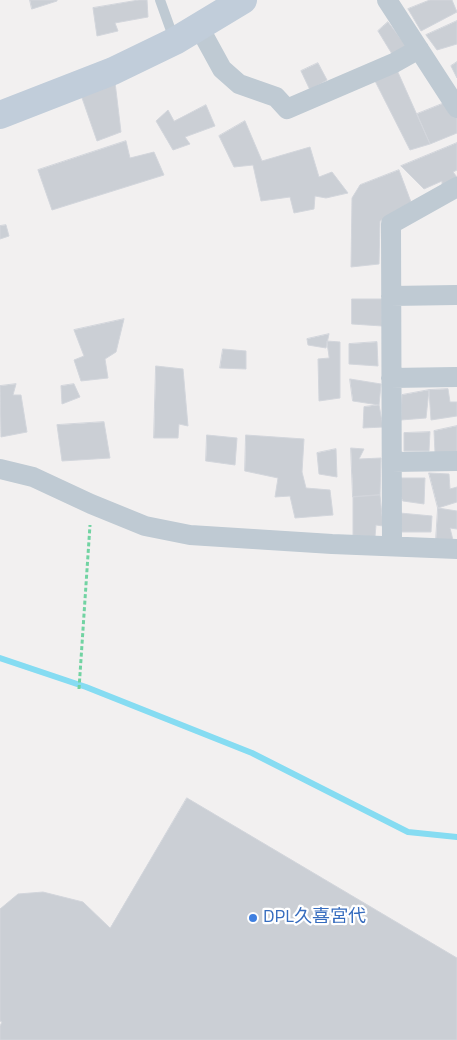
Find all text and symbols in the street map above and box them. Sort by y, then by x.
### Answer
place label: DPL久喜宮代 [263,907,366,929]
marker: DPL久喜宮代 [247,912,259,924]

